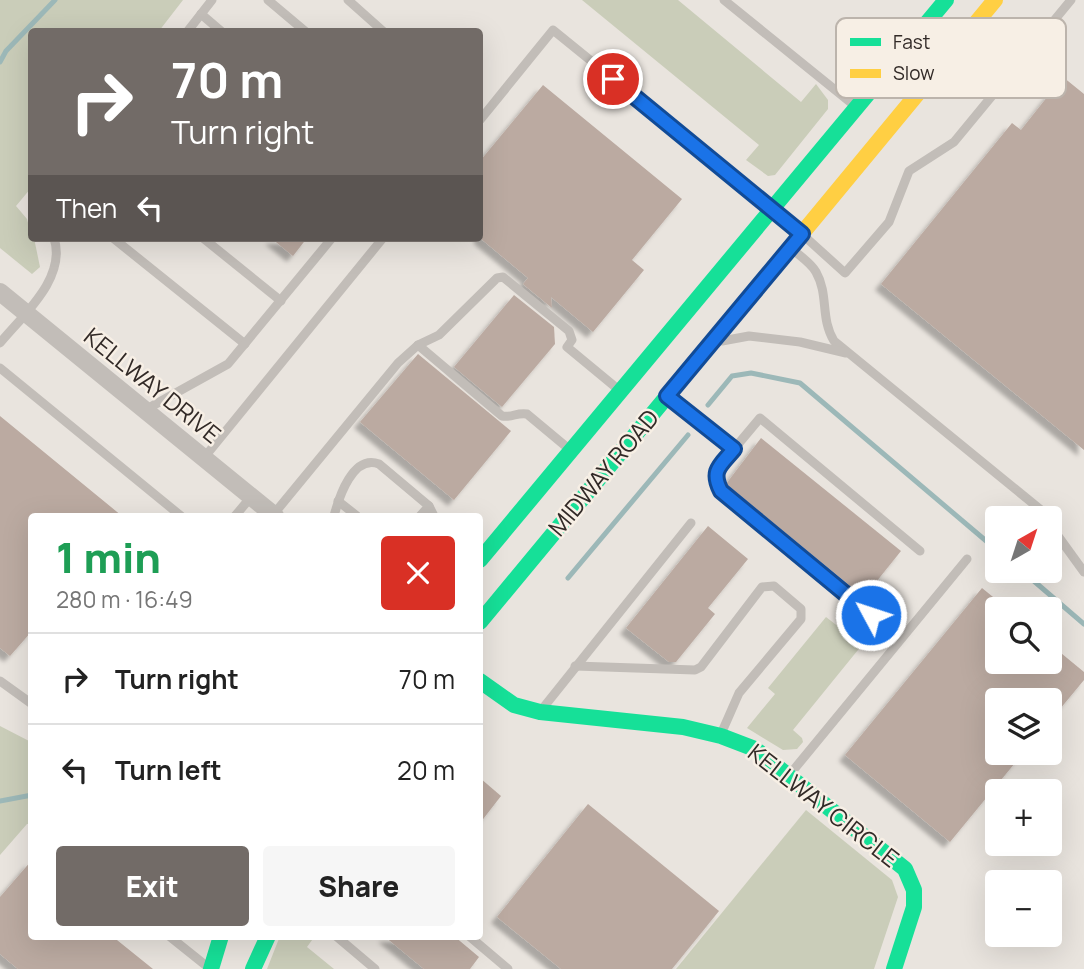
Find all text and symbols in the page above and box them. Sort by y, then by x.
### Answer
legend [836,18,1066,98]
text: Fast [893,29,930,55]
text: 70 m [171,46,283,113]
pin [583,49,643,109]
icon: right [56,56,147,147]
icon: arrive [594,60,632,98]
text: Slow [893,60,935,86]
text: Turn right [171,110,314,154]
icon: left [131,189,169,227]
text: Then [56,190,117,226]
street label: KELLWAY DRIVE [78,319,228,450]
street label: MIDWAY ROAD [540,402,666,542]
north arrow [985,506,1062,583]
map controls [985,506,1062,947]
text: 1 min [56,528,161,586]
button: close [381,536,455,610]
position arrow [834,578,908,652]
text: 280 m · 16:49 [56,583,193,615]
button: search [985,597,1062,674]
icon: right [56,660,94,698]
text: Turn right [115,661,239,697]
text: 70 m [399,661,455,697]
button: layers [985,688,1062,765]
street label: KELLWAY CIRCLE [742,735,906,874]
icon: left [56,751,94,789]
text: Turn left [115,752,222,788]
text: 20 m [397,752,455,788]
button: + [985,779,1062,856]
button: Exit [56,846,249,926]
button: Share [263,846,455,926]
button: − [985,870,1062,947]

